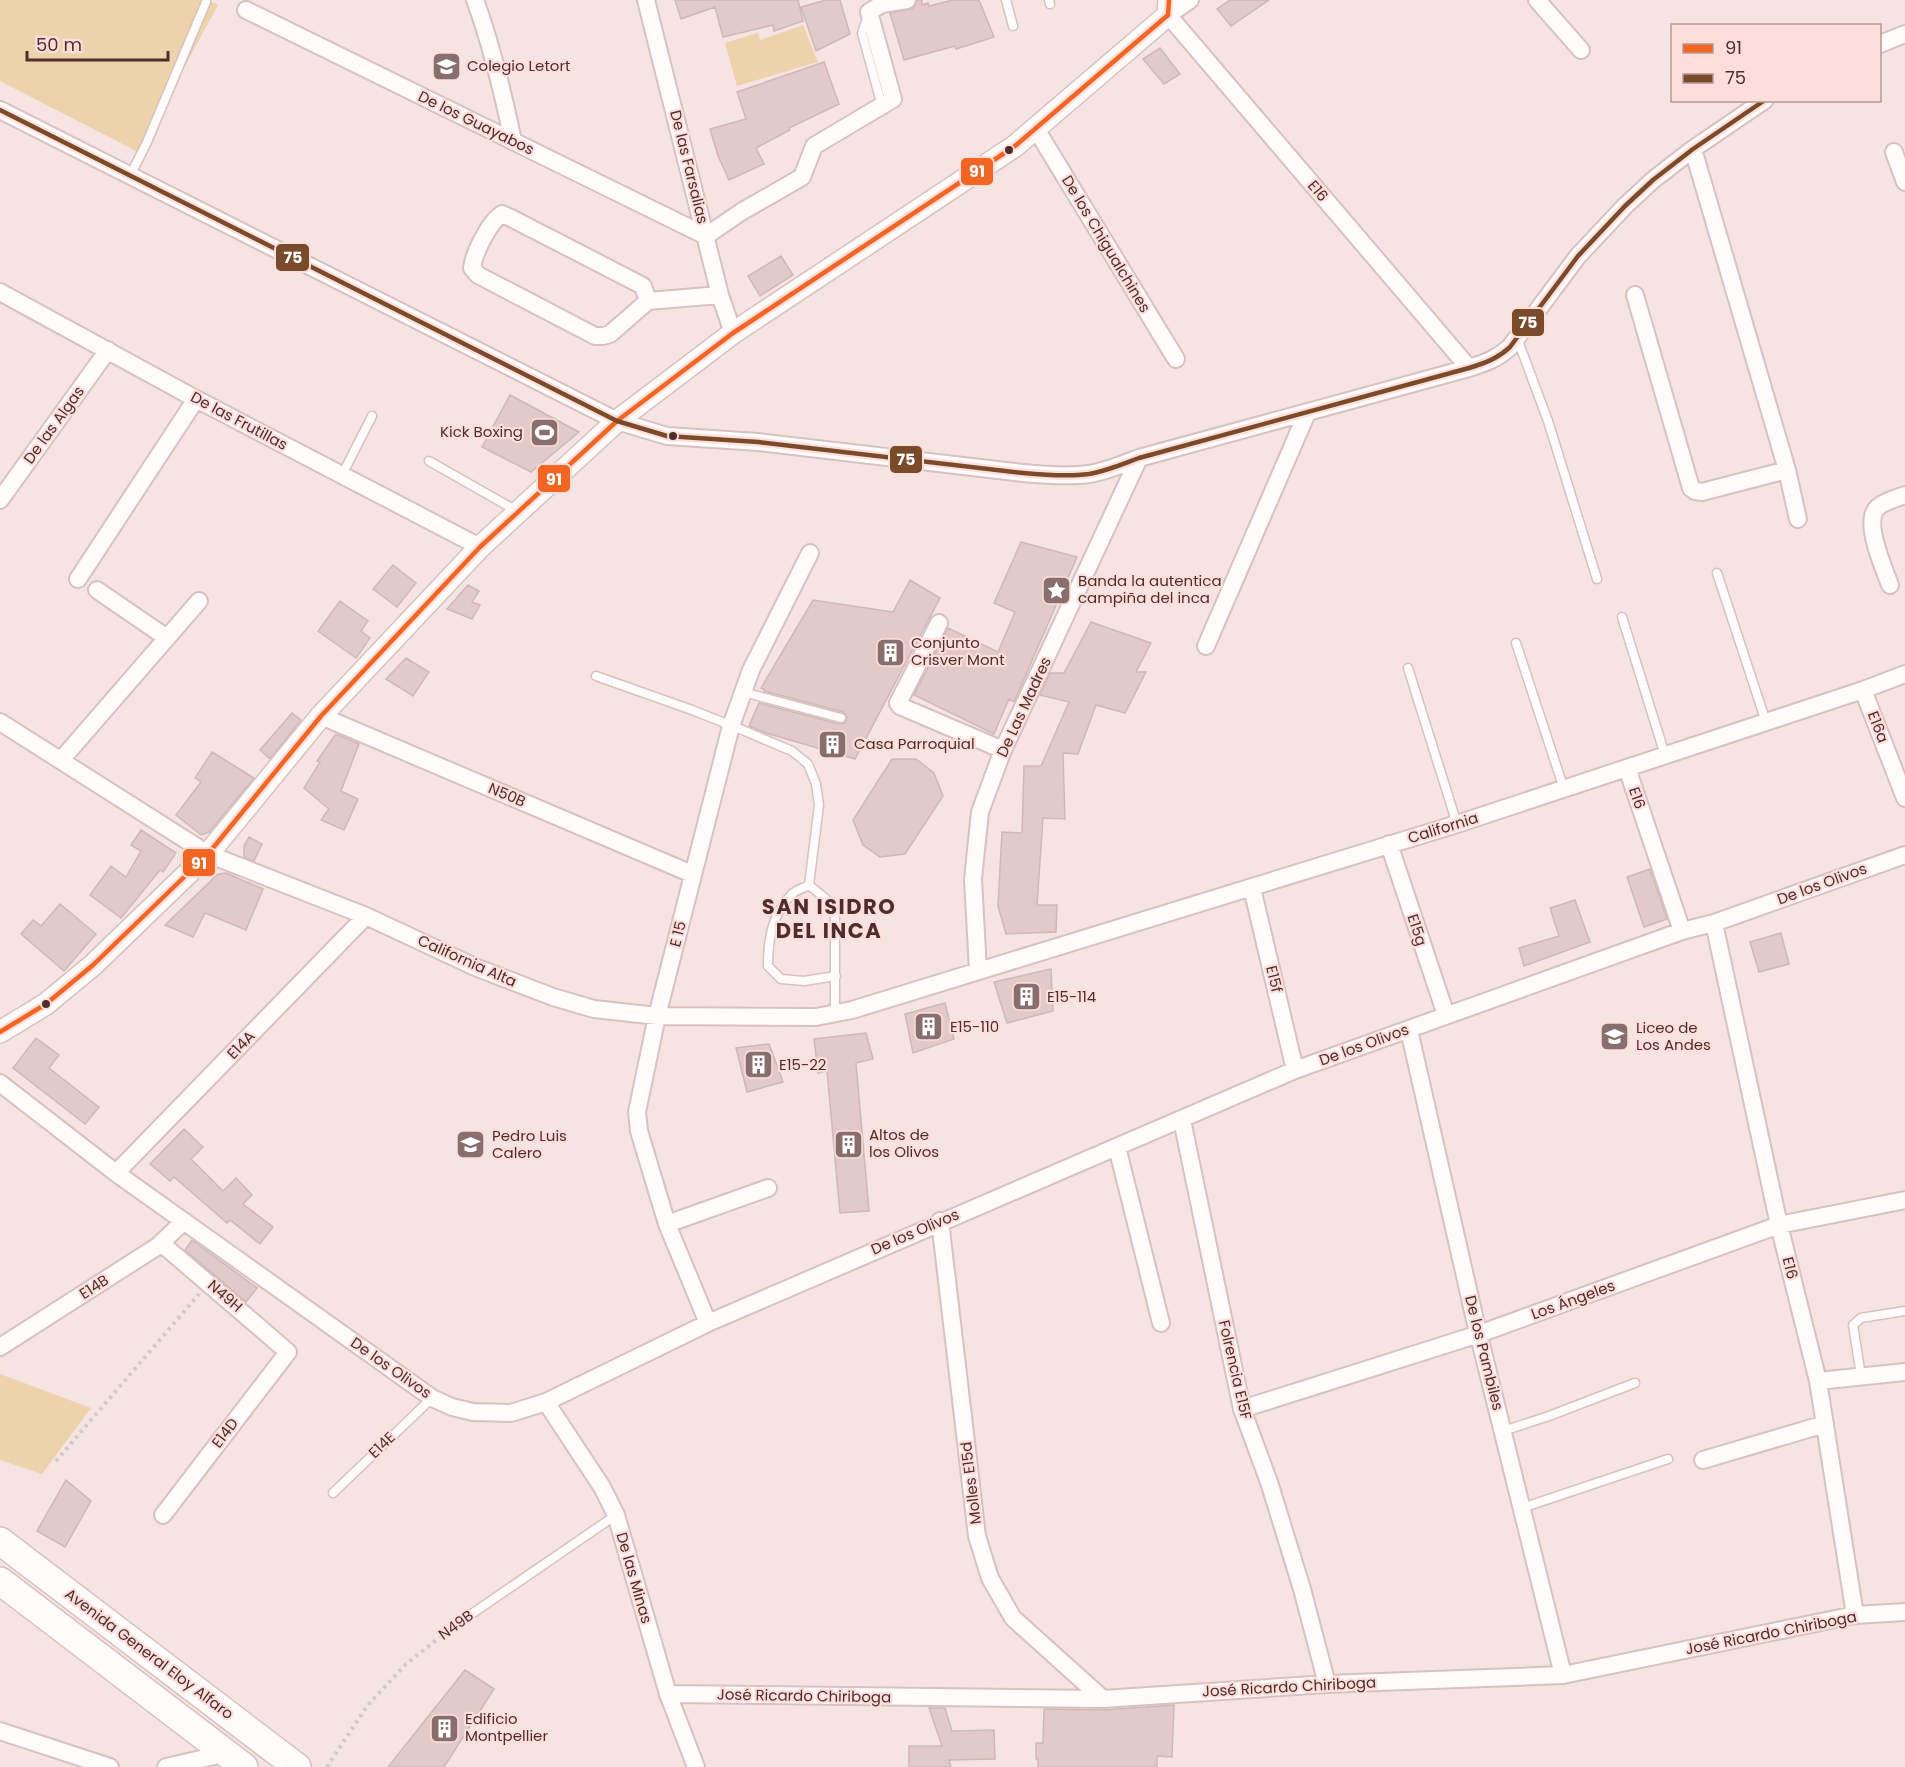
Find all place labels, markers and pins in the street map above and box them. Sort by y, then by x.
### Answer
school or university icon: Colegio Letort [430,50,462,82]
place label: Colegio Letort [467,55,571,76]
unlabelled marker [1003,144,1015,156]
sports icon: Kick Boxing [528,416,560,448]
place label: Kick Boxing [440,421,523,442]
unlabelled marker [667,430,679,442]
place label: Banda la autentica campiña del inca [1078,570,1222,608]
place icon: Banda la autentica campiña del inca [1041,574,1073,606]
place label: Conjunto Crisver Mont [911,632,1005,670]
building icon: Conjunto Crisver Mont [874,636,906,668]
building icon: Casa Parroquial [817,728,849,760]
place label: Casa Parroquial [854,733,975,754]
building icon: E15-114 [1010,981,1042,1013]
place label: E15-114 [1047,986,1096,1007]
unlabelled marker [40,998,52,1010]
building icon: E15-110 [913,1011,945,1043]
place label: E15-110 [950,1016,999,1037]
place label: Liceo de Los Andes [1636,1017,1711,1055]
school or university icon: Liceo de Los Andes [1599,1021,1631,1053]
building icon: E15-22 [742,1049,774,1081]
place label: E15-22 [779,1054,826,1075]
place label: Altos de los Olivos [869,1124,939,1162]
place label: Pedro Luis Calero [492,1125,567,1163]
building icon: Altos de los Olivos [832,1128,864,1160]
school or university icon: Pedro Luis Calero [455,1129,487,1161]
place label: Edificio Montpellier [465,1708,548,1746]
building icon: Edificio Montpellier [428,1712,460,1744]

